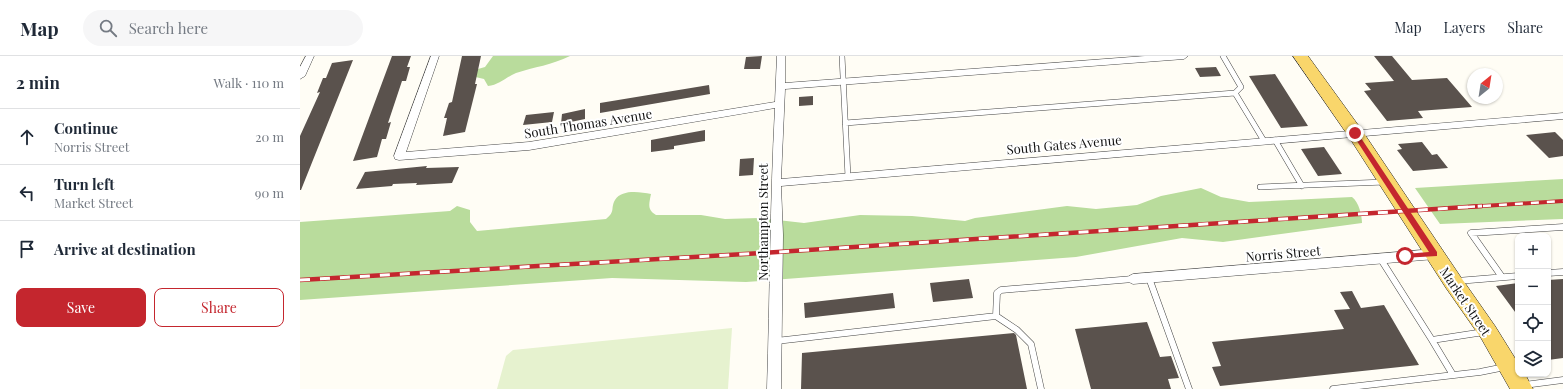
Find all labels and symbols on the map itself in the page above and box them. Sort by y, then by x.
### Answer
north arrow [1467,68,1503,104]
street label: South Thomas Avenue [523,104,654,141]
route end [1346,124,1364,142]
street label: South Gates Avenue [1006,130,1123,157]
street label: Northampton Street [754,163,771,281]
street label: Norris Street [1245,241,1322,265]
route start [1396,247,1414,265]
street label: Market Street [1437,263,1495,339]

